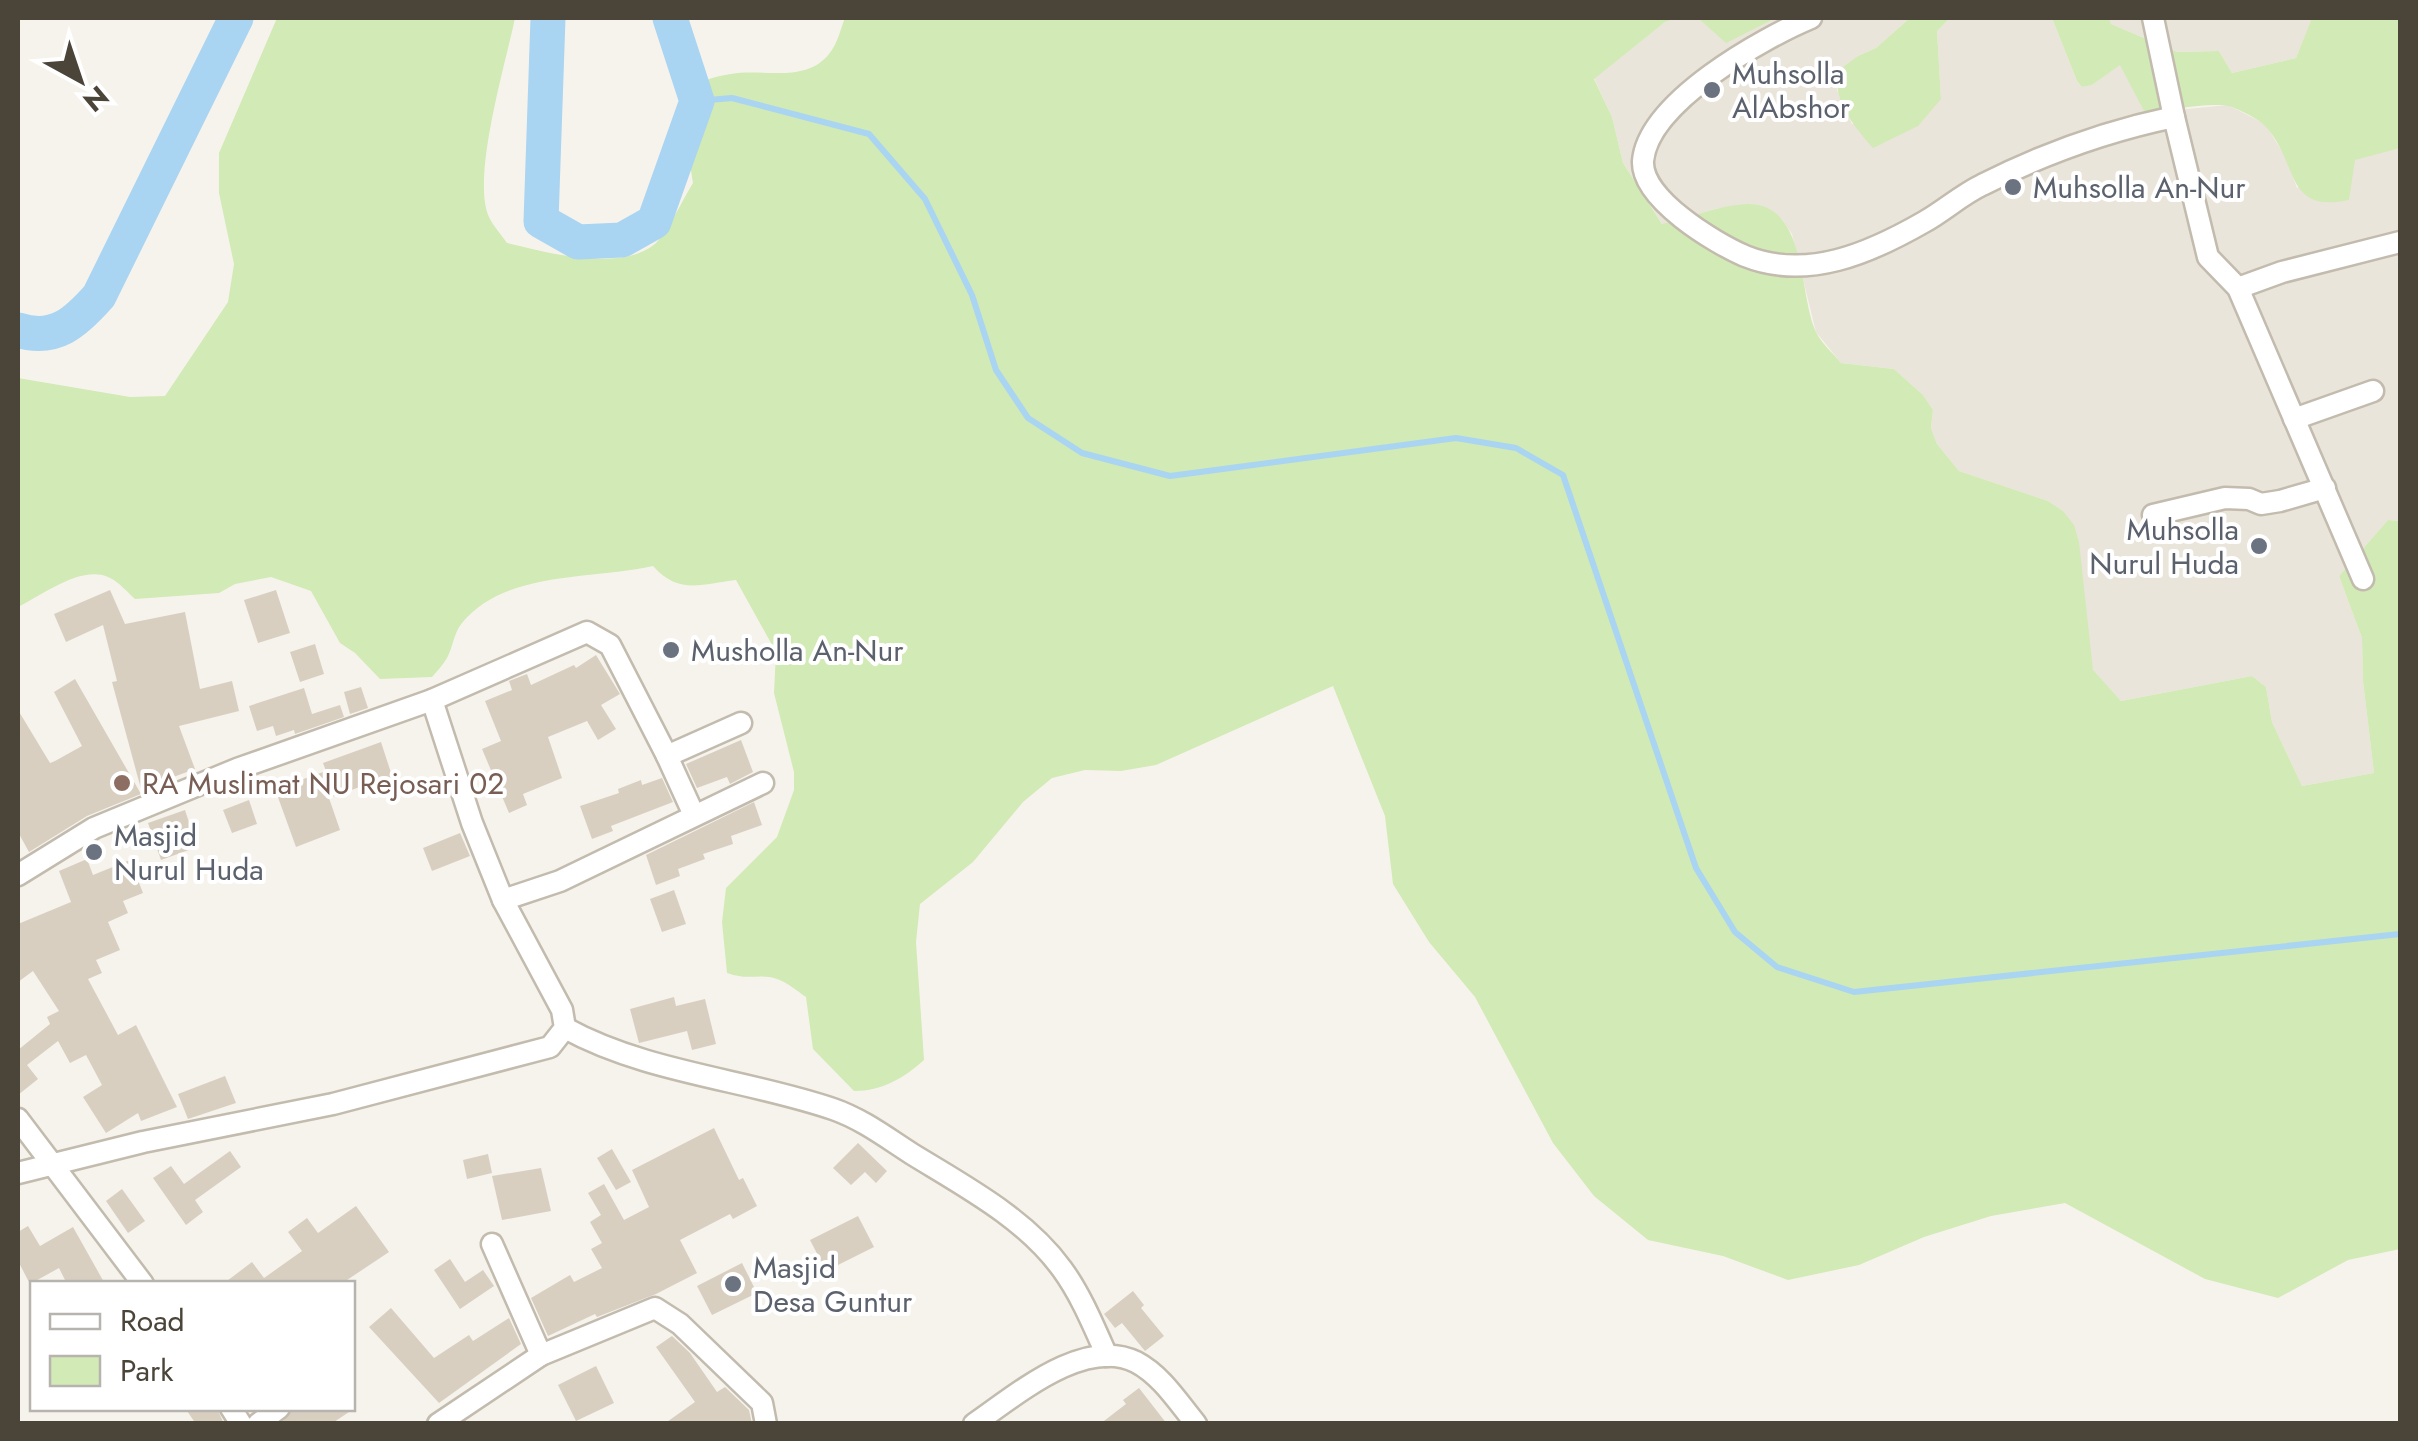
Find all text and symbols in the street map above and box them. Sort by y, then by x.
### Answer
north arrow [30,30,130,130]
place label: Muhsolla AlAbshor [1732,52,1851,129]
text: N [74,76,117,122]
marker: Muhsolla AlAbshor [1701,79,1723,101]
place label: Muhsolla An-Nur [2033,166,2246,209]
marker: Muhsolla An-Nur [2002,176,2024,198]
place label: Muhsolla Nurul Huda [2089,508,2239,585]
marker: Muhsolla Nurul Huda [2248,535,2270,557]
place label: Musholla An-Nur [691,629,904,672]
marker: Musholla An-Nur [660,639,682,661]
place label: RA Muslimat NU Rejosari 02 [142,762,504,805]
marker: RA Muslimat NU Rejosari 02 [111,772,133,794]
place label: Masjid Nurul Huda [114,814,264,891]
marker: Masjid Nurul Huda [83,841,105,863]
place label: Masjid Desa Guntur [753,1246,913,1323]
marker: Masjid Desa Guntur [722,1273,744,1295]
legend [30,1281,355,1411]
text: Road [120,1299,185,1342]
text: Park [120,1349,174,1392]

